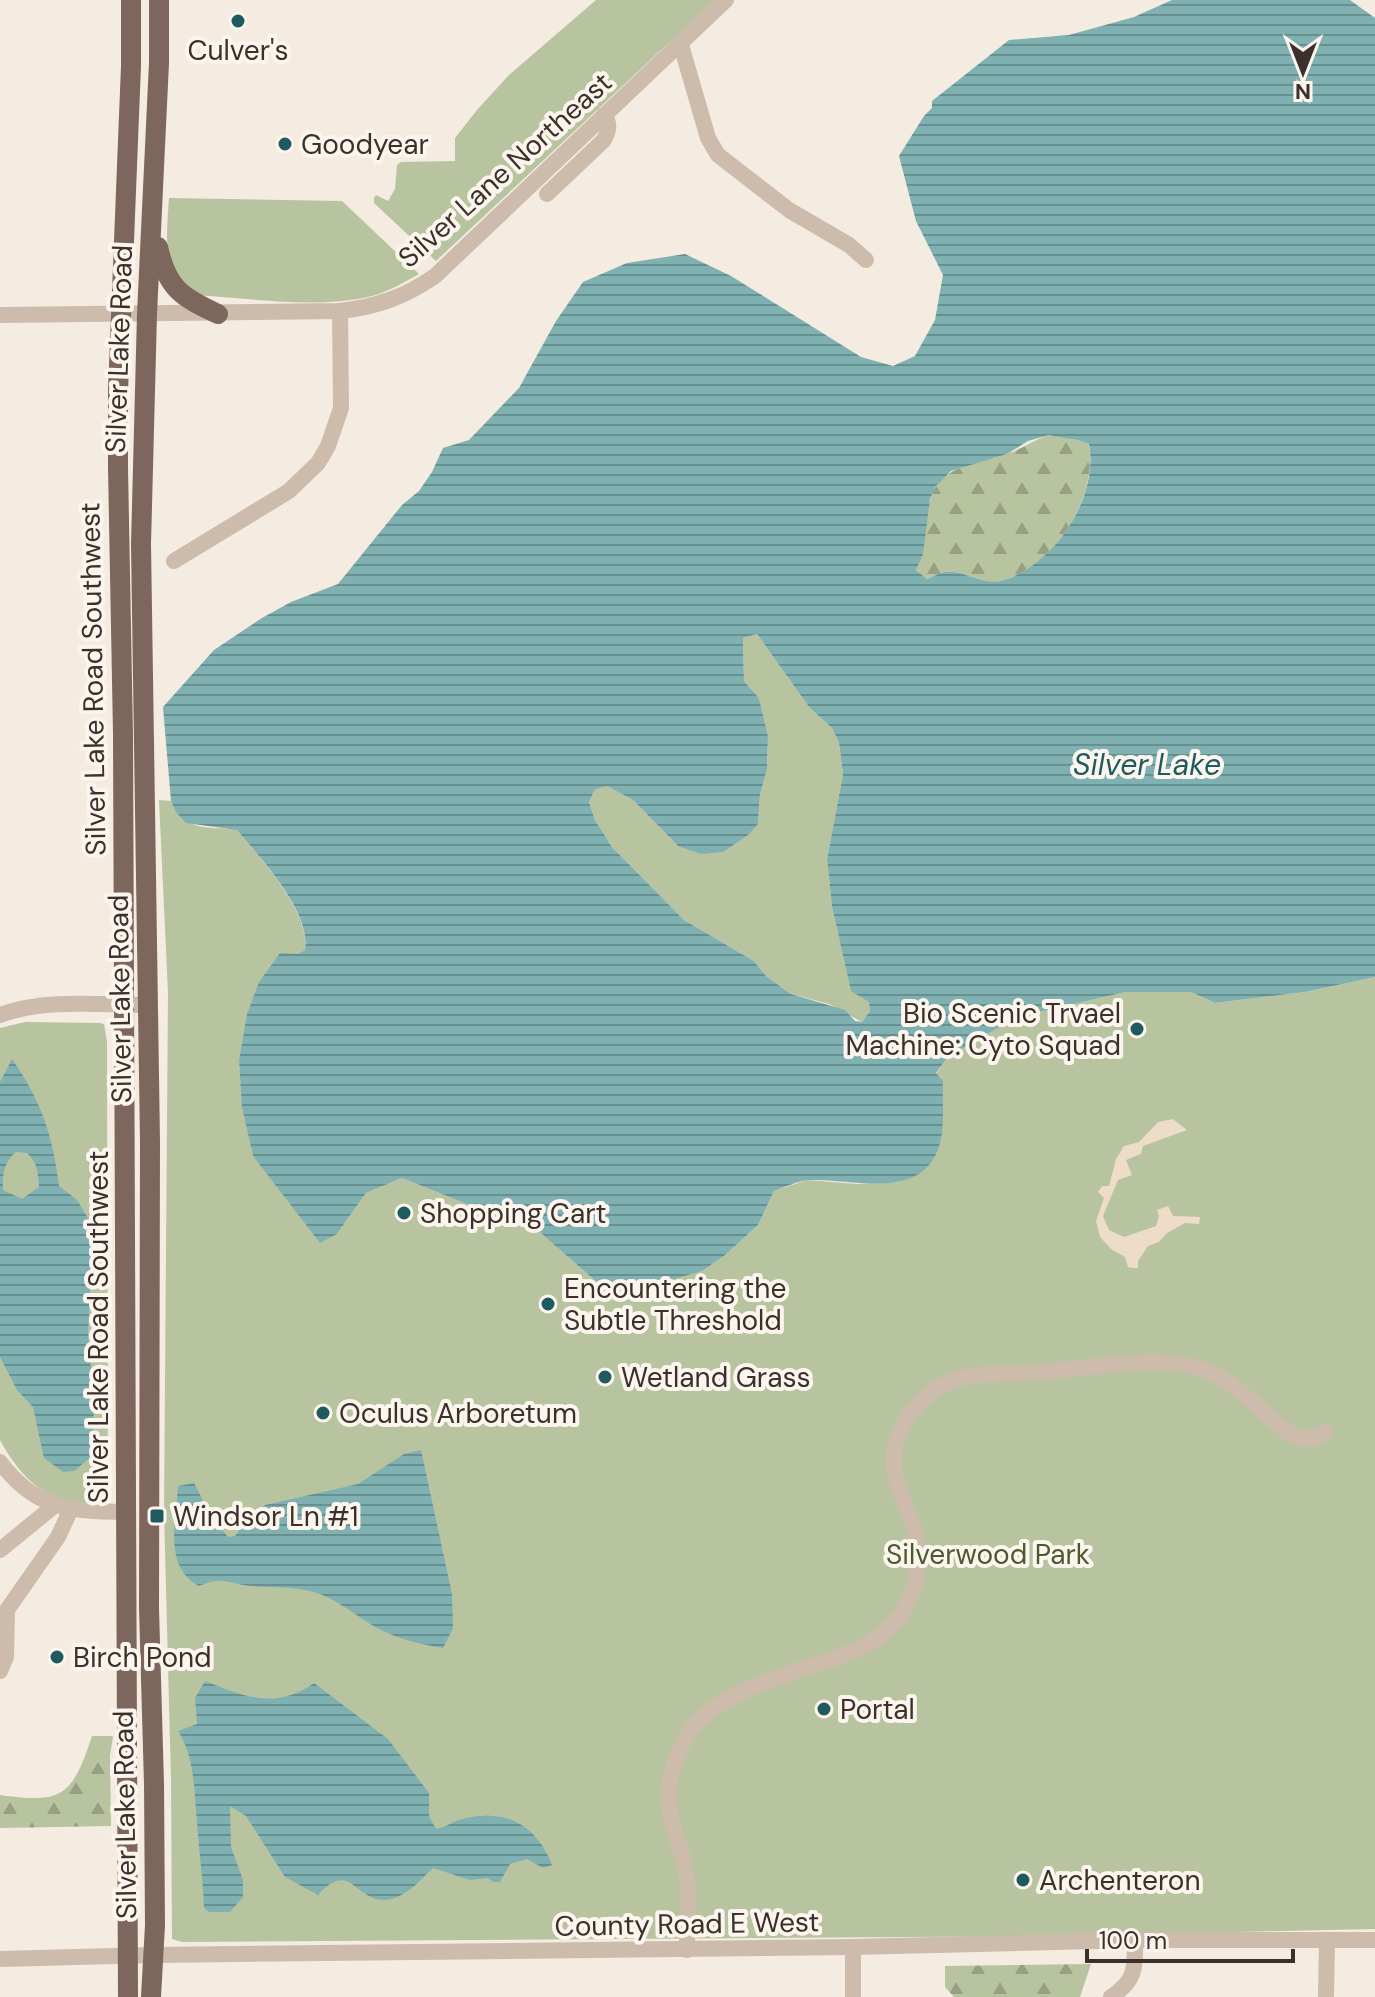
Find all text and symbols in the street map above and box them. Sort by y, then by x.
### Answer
marker: Culver's [229,12,247,30]
place label: Culver's [187,32,289,69]
north arrow [1263,32,1343,112]
street label: Silver Lane Northeast [390,64,620,276]
text: N [1295,77,1311,106]
place label: Goodyear [301,126,429,163]
marker: Goodyear [276,135,294,153]
street label: Silver Lake Road [97,244,141,454]
street label: Silver Lake Road Southwest [71,502,115,856]
water label: Silver Lake [1073,745,1221,784]
street label: Silver Lake Road [100,894,140,1104]
place label: Bio Scenic Trvael Machine: Cyto Squad [845,995,1121,1064]
marker: Bio Scenic Trvael Machine: Cyto Squad [1128,1020,1146,1038]
street label: Silver Lake Road Southwest [80,1150,117,1504]
place label: Shopping Cart [420,1195,607,1232]
marker: Shopping Cart [395,1204,413,1222]
place label: Encountering the Subtle Threshold [564,1270,786,1339]
marker: Encountering the Subtle Threshold [539,1295,557,1313]
place label: Wetland Grass [621,1359,811,1396]
marker: Wetland Grass [596,1368,614,1386]
place label: Oculus Arboretum [339,1395,577,1432]
marker: Oculus Arboretum [314,1404,332,1422]
place label: Windsor Ln #1 [173,1498,358,1535]
marker: Windsor Ln #1 [148,1507,166,1525]
park label: Silverwood Park [886,1536,1090,1573]
place label: Birch Pond [73,1639,212,1676]
marker: Birch Pond [48,1648,66,1666]
place label: Portal [840,1691,915,1728]
marker: Portal [815,1700,833,1718]
street label: Silver Lake Road [105,1710,145,1920]
place label: Archenteron [1039,1862,1201,1899]
marker: Archenteron [1014,1871,1032,1889]
street label: County Road E West [554,1903,820,1945]
scale bar [1087,1913,1293,1963]
text: 100 m [1099,1925,1167,1956]

